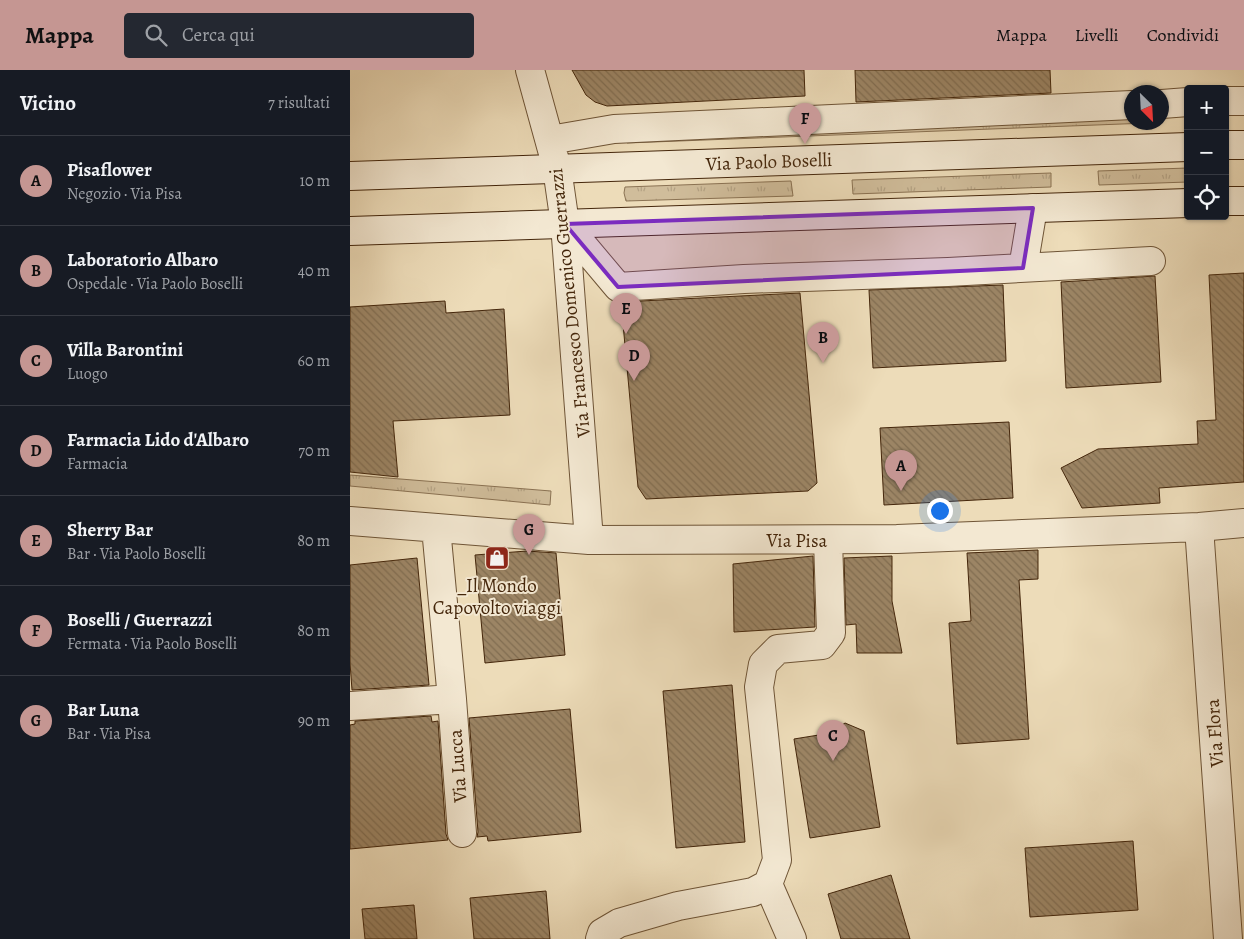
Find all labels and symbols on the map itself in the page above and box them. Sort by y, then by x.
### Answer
north arrow [1124,85,1169,130]
pin: F [789,103,821,144]
street label: Via Paolo Boselli [704,147,833,177]
street label: Via Francesco Domenico Guerrazzi [543,167,597,440]
pin: E [610,293,642,334]
pin: B [807,322,839,363]
pin: D [618,340,650,381]
pin: A [885,450,917,491]
your location [927,498,953,524]
pin: G [513,514,545,555]
street label: Via Pisa [766,528,828,554]
shop icon: _Il Mondo Capovolto viaggi [484,545,510,571]
place label: _Il Mondo Capovolto viaggi [433,573,561,621]
street label: Via Flora [1200,698,1230,769]
pin: C [817,720,849,761]
street label: Via Lucca [442,728,474,804]

